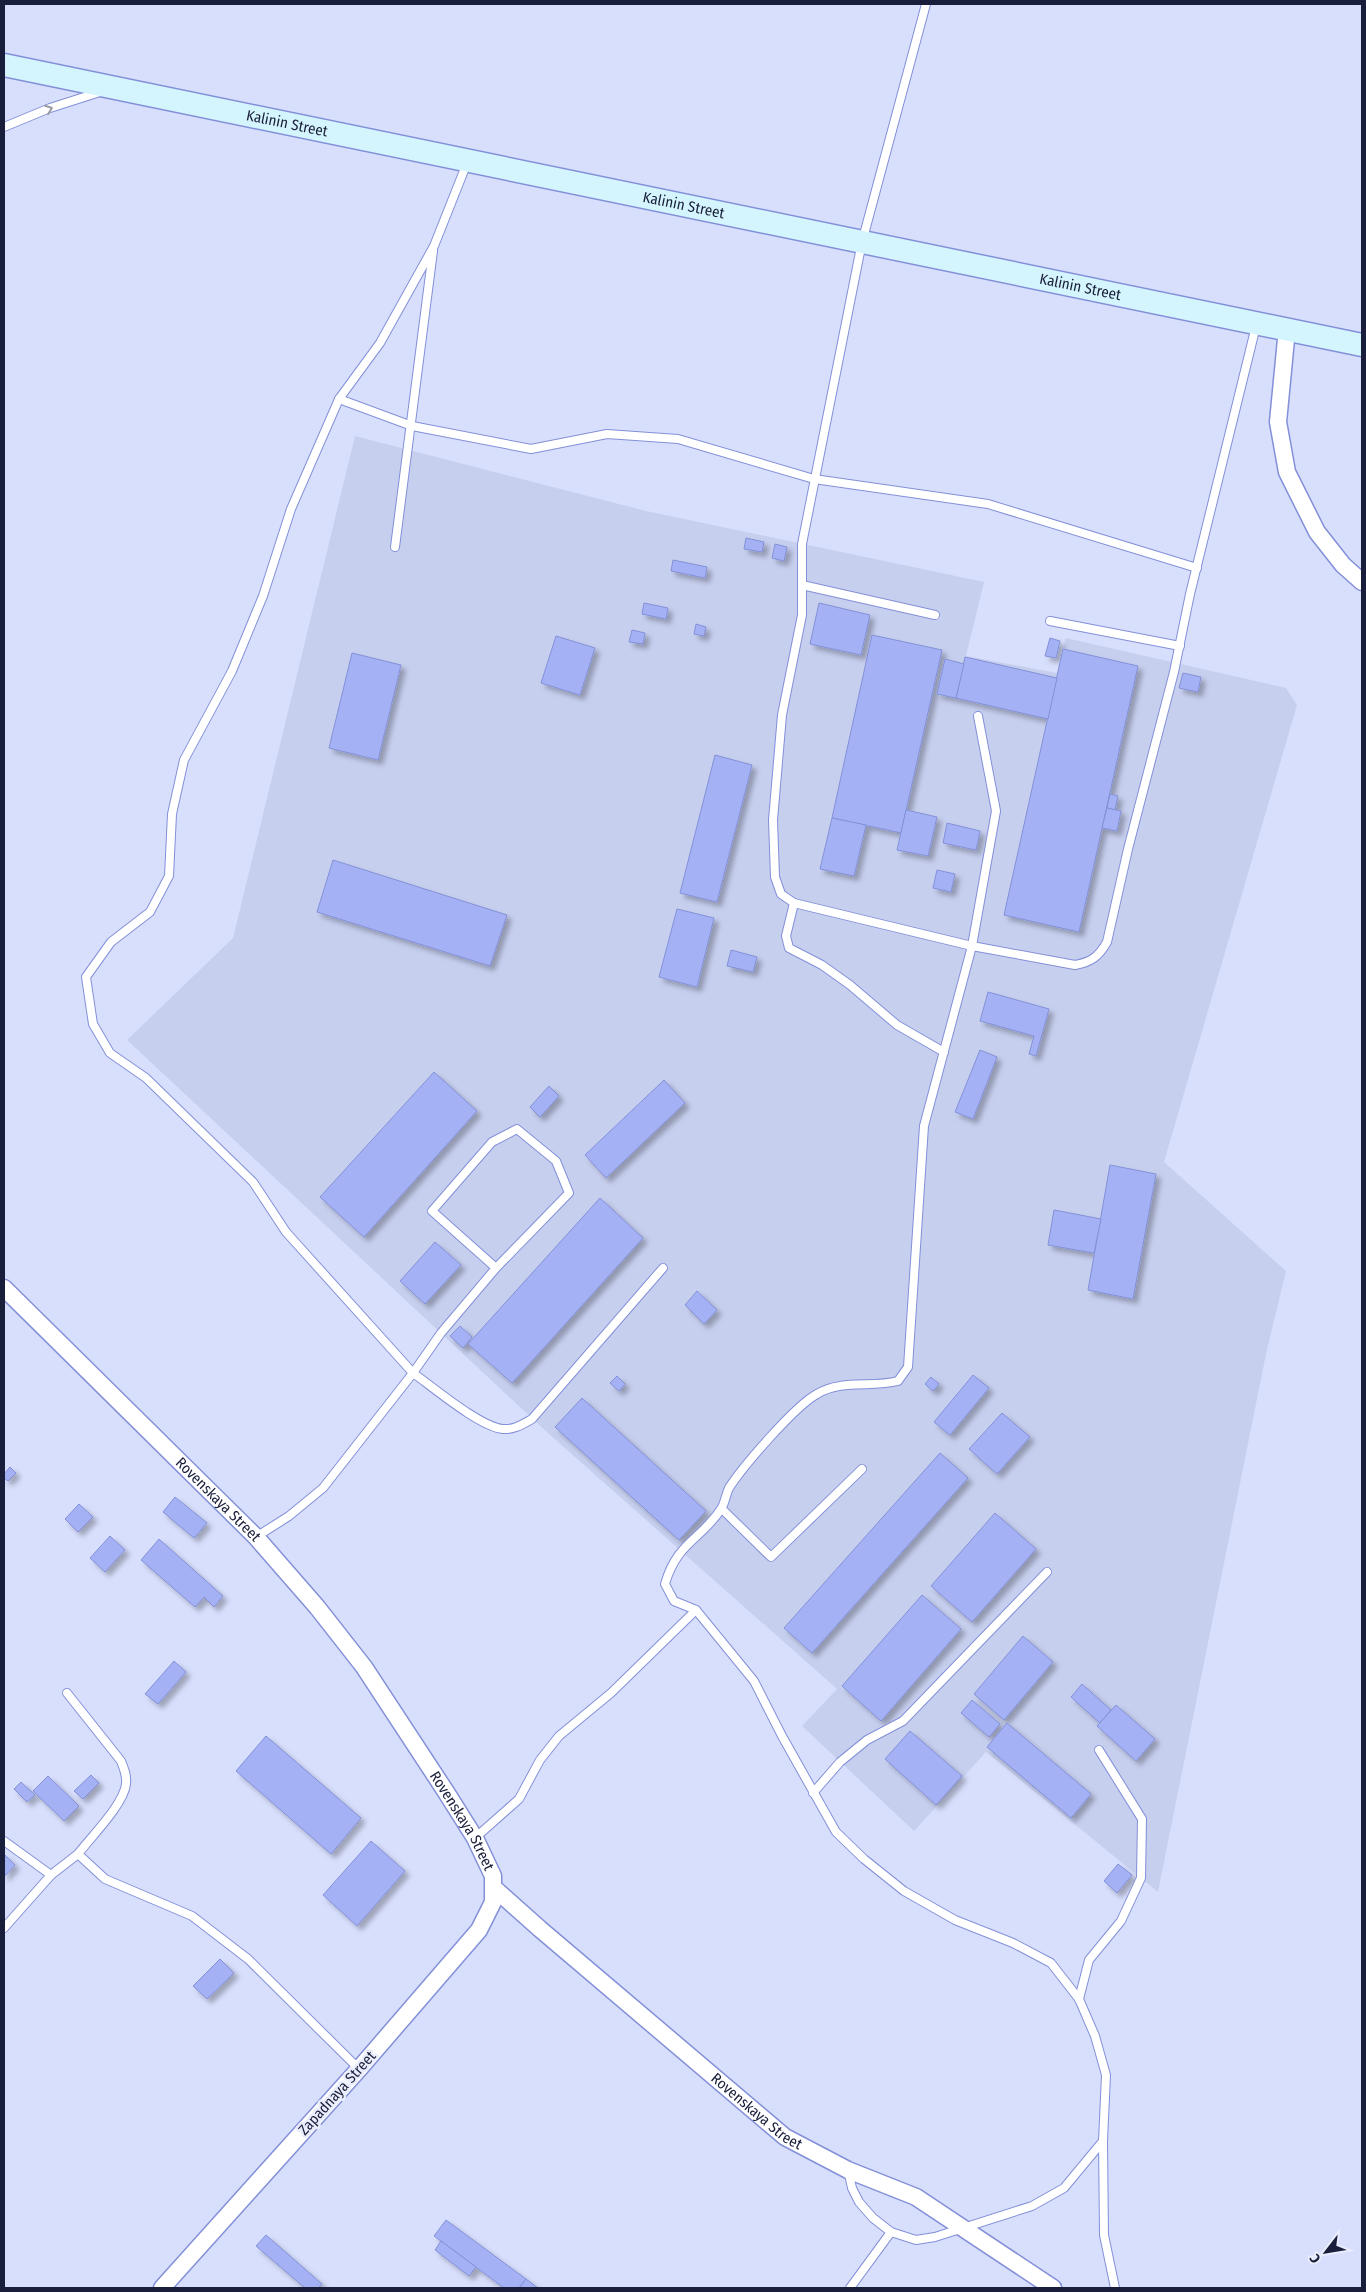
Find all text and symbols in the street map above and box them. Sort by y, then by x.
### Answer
one-way arrow [44,105,53,115]
street label: Kalinin Street [245,106,330,141]
street label: Kalinin Street [641,188,726,222]
street label: Kalinin Street [1038,270,1123,304]
street label: Rovenskaya Street [172,1454,265,1545]
street label: Rovenskaya Street [426,1768,498,1874]
street label: Zapadnaya Street [295,2047,379,2139]
street label: Rovenskaya Street [707,2069,805,2153]
north arrow [1301,2227,1351,2277]
text: С [1306,2250,1324,2266]

